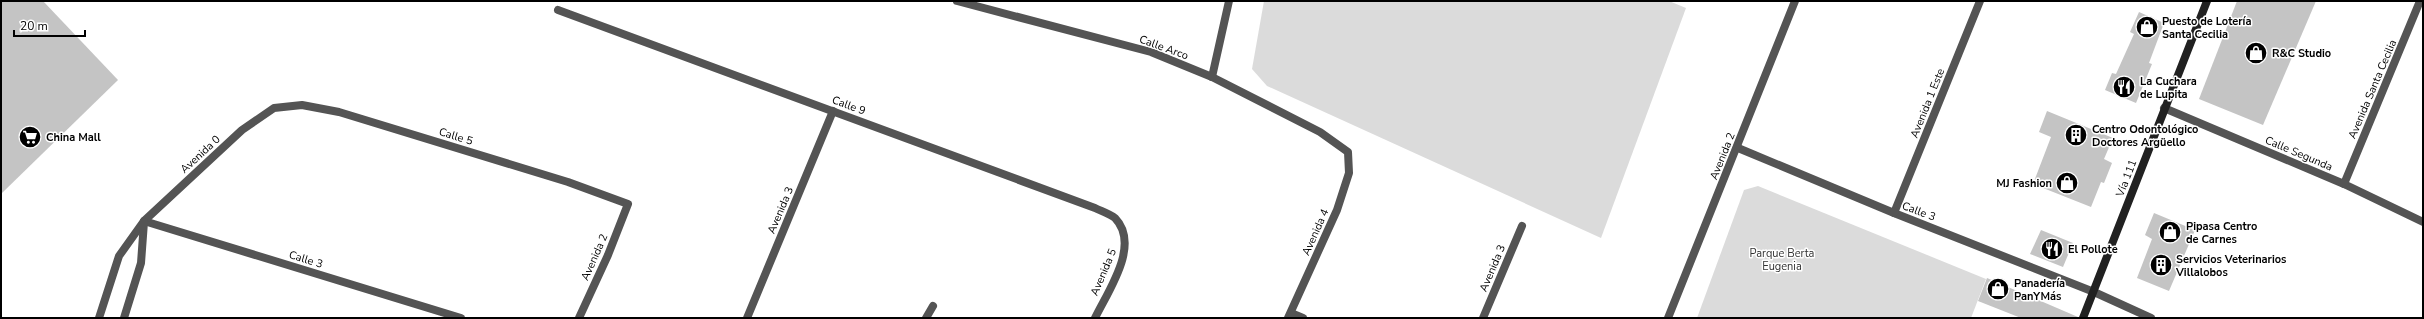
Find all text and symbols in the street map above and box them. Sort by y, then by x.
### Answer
scale bar [14,12,85,38]
shop icon: Puesto de Lotería Santa Cecilia [2134,14,2160,40]
place label: Puesto de Lotería Santa Cecilia [2162,14,2251,42]
text: 20 m [20,18,48,34]
street label: Calle Arco [1137,32,1190,63]
street label: Avenida Santa Cecilia [2345,37,2400,141]
shop icon: R&C Studio [2243,40,2269,66]
place label: R&C Studio [2272,46,2331,61]
street label: Avenida 1 Este [1907,66,1948,140]
restaurant icon: La Cuchara de Lupita [2111,74,2137,100]
place label: La Cuchara de Lupita [2140,74,2197,102]
street label: Calle 9 [830,92,868,118]
building icon: Centro Odontológico Doctores Argüello [2063,122,2089,148]
place label: Centro Odontológico Doctores Argüello [2092,122,2198,150]
supermarket icon: China Mall [17,124,43,150]
street label: Calle 5 [437,124,475,149]
place label: China Mall [46,130,101,145]
street label: Avenida 2 [1706,130,1739,182]
street label: Avenida 0 [177,132,224,177]
street label: Calle Segunda [2263,133,2335,174]
street label: Vía 111 [2112,157,2140,200]
shop icon: MJ Fashion [2054,170,2080,196]
place label: MJ Fashion [1996,176,2052,191]
street label: Avenida 3 [764,184,797,236]
street label: Calle 3 [1900,198,1938,225]
street label: Avenida 4 [1299,206,1333,258]
shop icon: Pipasa Centro de Carnes [2157,219,2183,245]
place label: Pipasa Centro de Carnes [2186,219,2257,247]
street label: Avenida 2 [578,231,611,283]
restaurant icon: El Pollote [2039,236,2065,262]
street label: Avenida 3 [1476,242,1509,294]
place label: El Pollote [2068,242,2118,257]
street label: Avenida 5 [1087,246,1120,298]
park label: Parque Berta Eugenia [1750,246,1815,274]
street label: Calle 3 [287,247,325,272]
building icon: Servicios Veterinarios Villalobos [2148,252,2174,278]
place label: Servicios Veterinarios Villalobos [2175,252,2286,280]
shop icon: Panadería PanYMás [1985,276,2011,302]
place label: Panadería PanYMás [2014,276,2065,304]

